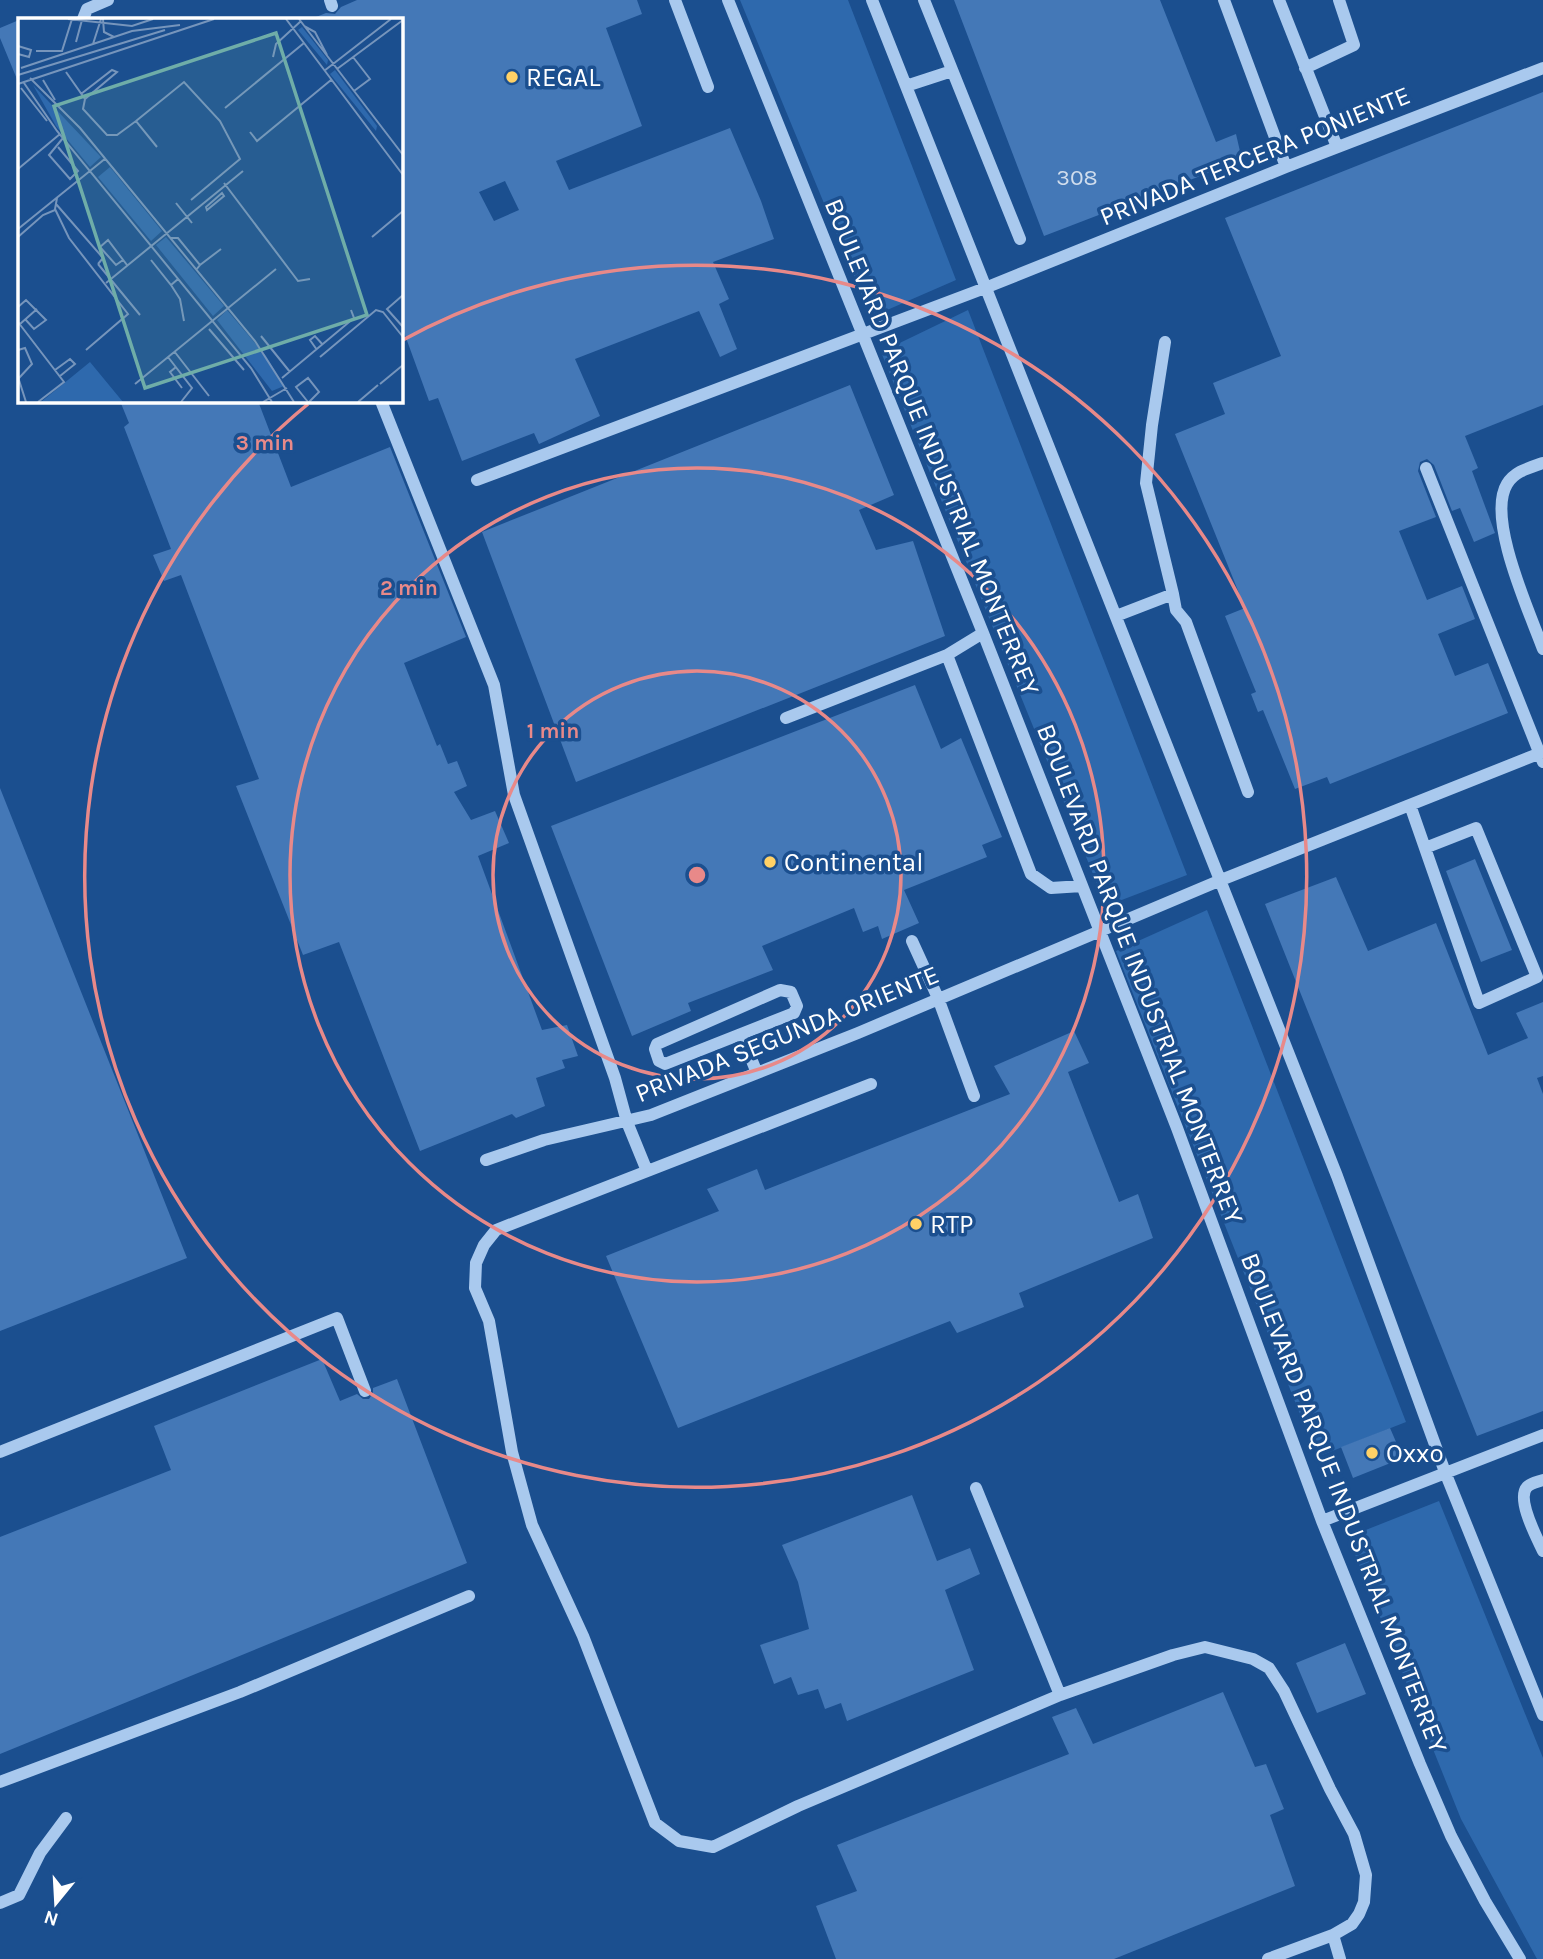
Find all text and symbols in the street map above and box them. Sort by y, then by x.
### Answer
inset map [18,18,402,402]
place label: REGAL [526,62,600,93]
marker: REGAL [504,69,520,85]
street label: PRIVADA TERCERA PONIENTE [1095,79,1415,233]
house number: 308 [1056,164,1098,191]
street label: BOULEVARD PARQUE INDUSTRIAL MONTERREY [818,194,1046,701]
text: 3 min [236,431,294,455]
text: 2 min [380,576,438,600]
text: 1 min [527,719,579,743]
street label: BOULEVARD PARQUE INDUSTRIAL MONTERREY [1030,720,1250,1229]
place label: Continental [784,847,923,878]
marker: Continental [762,854,778,870]
centre of rings [685,863,709,887]
street label: PRIVADA SEGUNDA ORIENTE [631,959,943,1109]
place label: RTP [930,1209,973,1240]
marker: RTP [908,1216,924,1232]
street label: BOULEVARD PARQUE INDUSTRIAL MONTERREY [1234,1249,1454,1758]
place label: Oxxo [1386,1438,1444,1469]
marker: Oxxo [1364,1445,1380,1461]
north arrow [21,1868,91,1938]
text: N [41,1906,61,1931]

